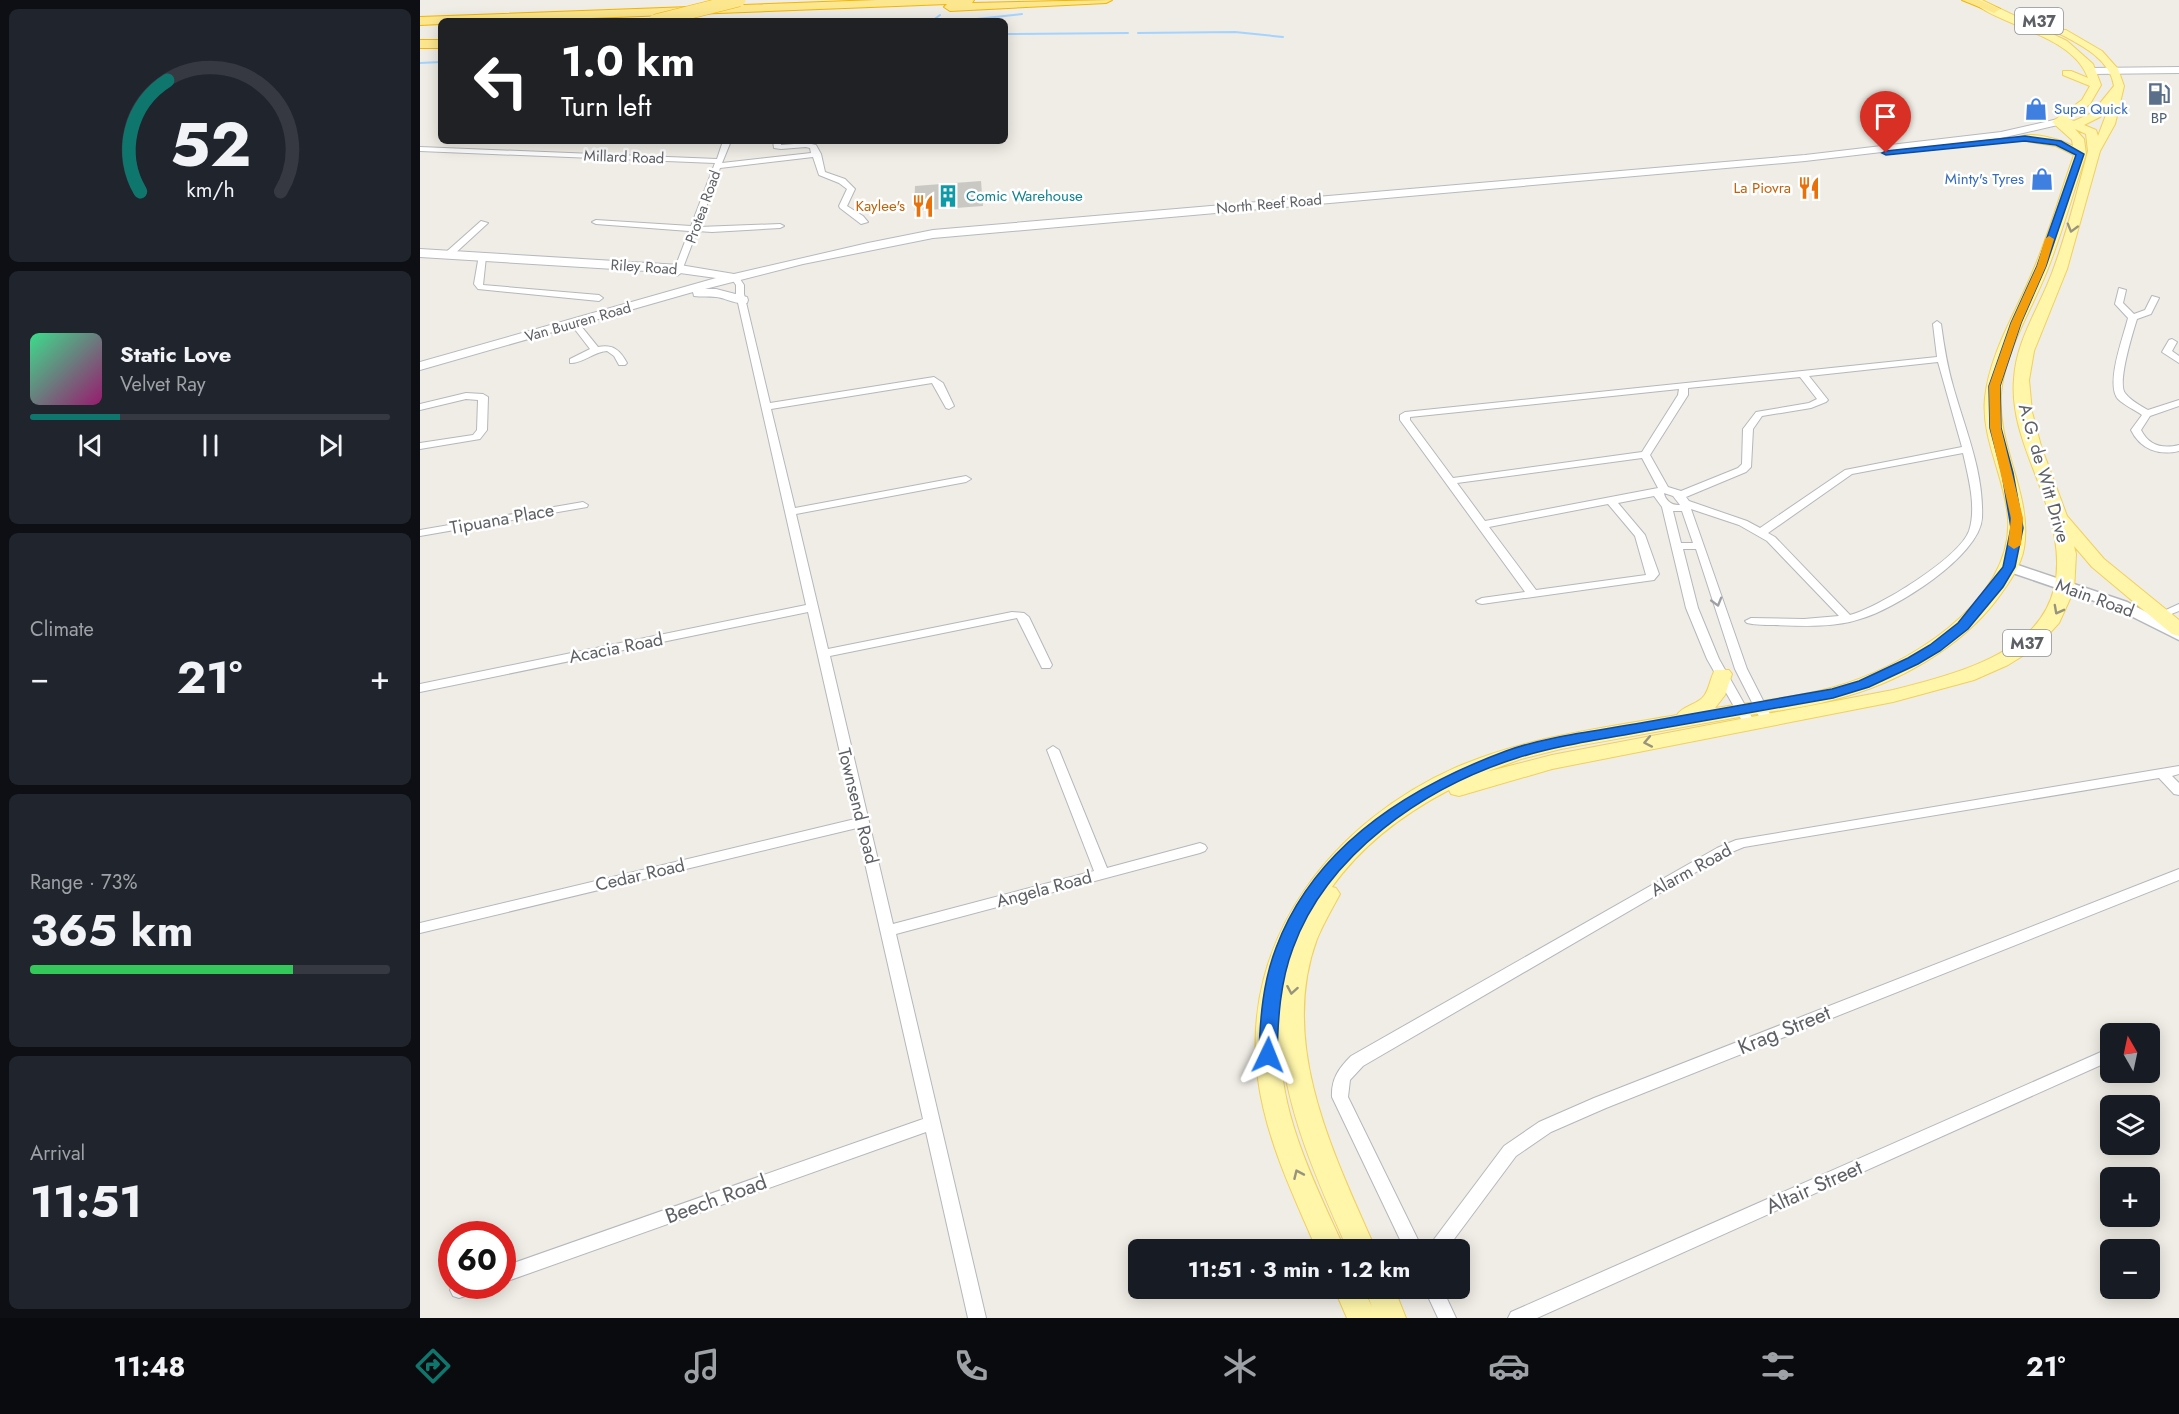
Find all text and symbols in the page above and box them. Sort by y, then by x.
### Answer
road number: M37 [2015,8,2063,34]
text: 1.0 km [561,31,695,92]
icon: left [462,42,540,120]
fuel station icon: BP [2146,81,2172,107]
text: Turn left [561,87,651,126]
pin [1860,91,1911,153]
shop icon: Supa Quick [2023,96,2049,122]
place label: Supa Quick [2054,98,2128,120]
text: 52 [169,100,251,190]
icon: arrive [1869,100,1902,133]
place label: BP [2151,107,2167,129]
street label: Millard Road [583,145,665,169]
shop icon: Minty's Tyres [2029,166,2055,192]
street label: Protea Road [680,167,726,247]
place label: Minty's Tyres [1945,168,2024,190]
text: km/h [186,175,234,206]
restaurant icon: La Piovra [1796,175,1822,201]
place label: La Piovra [1733,177,1791,199]
building icon: Comic Warehouse [935,183,961,209]
place label: Comic Warehouse [966,185,1083,207]
street label: North Reef Road [1215,188,1323,220]
restaurant icon: Kaylee's [910,193,936,219]
place label: Kaylee's [856,195,905,217]
one-way arrow [2067,222,2079,232]
street label: Riley Road [610,254,678,280]
street label: Van Buuren Road [522,296,634,348]
text: Static Love [120,338,231,370]
text: Velvet Ray [120,370,206,399]
street label: A.G. de Witt Drive [2012,400,2076,546]
icon: previous [74,429,107,462]
icon: pause [194,429,227,462]
icon: next [314,429,347,462]
street label: Tipuana Place [448,497,556,541]
street label: Main Road [2052,572,2138,624]
one-way arrow [1710,596,1722,607]
one-way arrow [2053,604,2065,615]
text: Climate [30,615,94,644]
street label: Acacia Road [567,626,665,670]
road number: M37 [2003,630,2051,656]
text: 21° [177,645,242,710]
text: − [30,654,49,701]
text: + [370,654,390,701]
one-way arrow [1643,735,1653,748]
street label: Townsend Road [831,745,885,867]
street label: Alarm Road [1646,837,1736,903]
street label: Cedar Road [593,852,687,898]
street label: Angela Road [993,864,1095,914]
text: Range · 73% [30,868,137,897]
text: 365 km [30,898,193,963]
one-way arrow [1287,986,1299,995]
street label: Krag Street [1733,998,1835,1062]
position arrow [1236,1023,1300,1087]
north arrow [2100,1023,2160,1083]
map controls [2100,1023,2160,1299]
button: layers [2100,1095,2160,1155]
text: Arrival [30,1139,85,1168]
street label: Altair Street [1761,1152,1867,1222]
street label: Beech Road [661,1167,771,1231]
button: + [2100,1167,2160,1227]
text: 11:51 [30,1169,142,1234]
one-way arrow [1293,1169,1305,1180]
speed limit sign: 60 [438,1221,516,1299]
button: − [2100,1239,2160,1299]
text: 11:51 · 3 min · 1.2 km [1188,1253,1410,1285]
icon: directions [412,1345,454,1387]
icon: music [681,1345,723,1387]
icon: phone [950,1345,992,1387]
icon: climate [1219,1345,1261,1387]
icon: car [1488,1345,1530,1387]
icon: filters [1757,1345,1799,1387]
text: 11:48 [113,1347,185,1386]
text: 21° [2026,1347,2065,1386]

